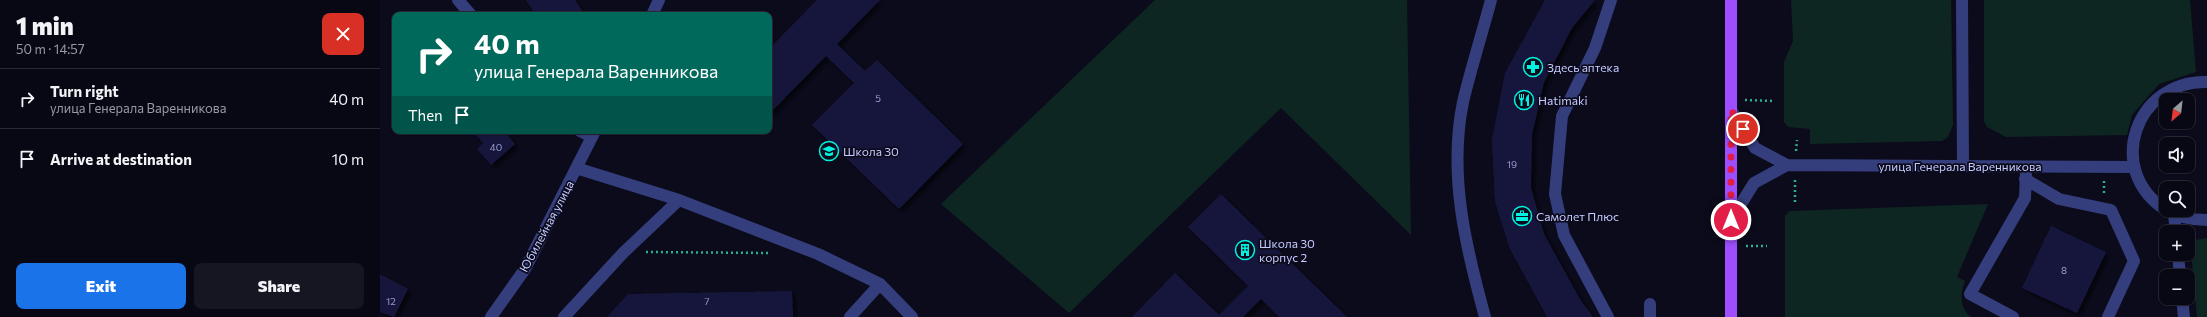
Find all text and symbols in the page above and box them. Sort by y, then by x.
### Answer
text: 1 min [16,11,74,40]
button: close [322,13,364,55]
text: 40 m [474,26,540,60]
icon: right [408,28,460,80]
text: 50 m · 14:57 [16,41,85,57]
pharmacy icon: Здесь аптека [1522,56,1544,78]
text: улица Генерала Варенникова [474,60,718,82]
place label: Здесь аптека [1547,60,1619,74]
text: Turn right [50,82,119,100]
icon: right [16,88,38,110]
restaurant icon: Hatimaki [1513,89,1535,111]
text: 40 m [329,90,364,108]
house number: 5 [875,92,881,104]
place label: Hatimaki [1538,93,1588,107]
north arrow [2159,93,2195,129]
map controls [2159,93,2195,305]
text: улица Генерала Варенникова [50,100,227,116]
icon: arrive [451,104,473,126]
text: Then [408,106,443,124]
pin [1726,112,1760,146]
icon: arrive [1732,118,1754,140]
button: sound [2159,137,2195,173]
school or university icon: Школа 30 [818,140,840,162]
house number: 40 [490,141,502,153]
place label: Школа 30 [843,144,899,158]
icon: arrive [16,148,38,170]
text: Arrive at destination [50,150,192,168]
text: 10 m [332,150,364,168]
house number: 19 [1507,158,1517,170]
street label: улица Генерала Варенникова [1879,159,2041,173]
street label: Юбилейная улица [516,178,576,274]
button: search [2159,181,2195,217]
position arrow [1710,199,1752,241]
office icon: Самолет Плюс [1511,205,1533,227]
place label: Самолет Плюс [1536,209,1619,223]
button: + [2159,225,2195,261]
place label: Школа 30 корпус 2 [1259,236,1315,264]
building icon: Школа 30 корпус 2 [1234,239,1256,261]
button: Exit [16,263,186,309]
button: Share [194,263,364,309]
house number: 8 [2061,264,2067,276]
button: − [2159,269,2195,305]
house number: 12 [386,295,396,307]
house number: 7 [704,295,710,307]

